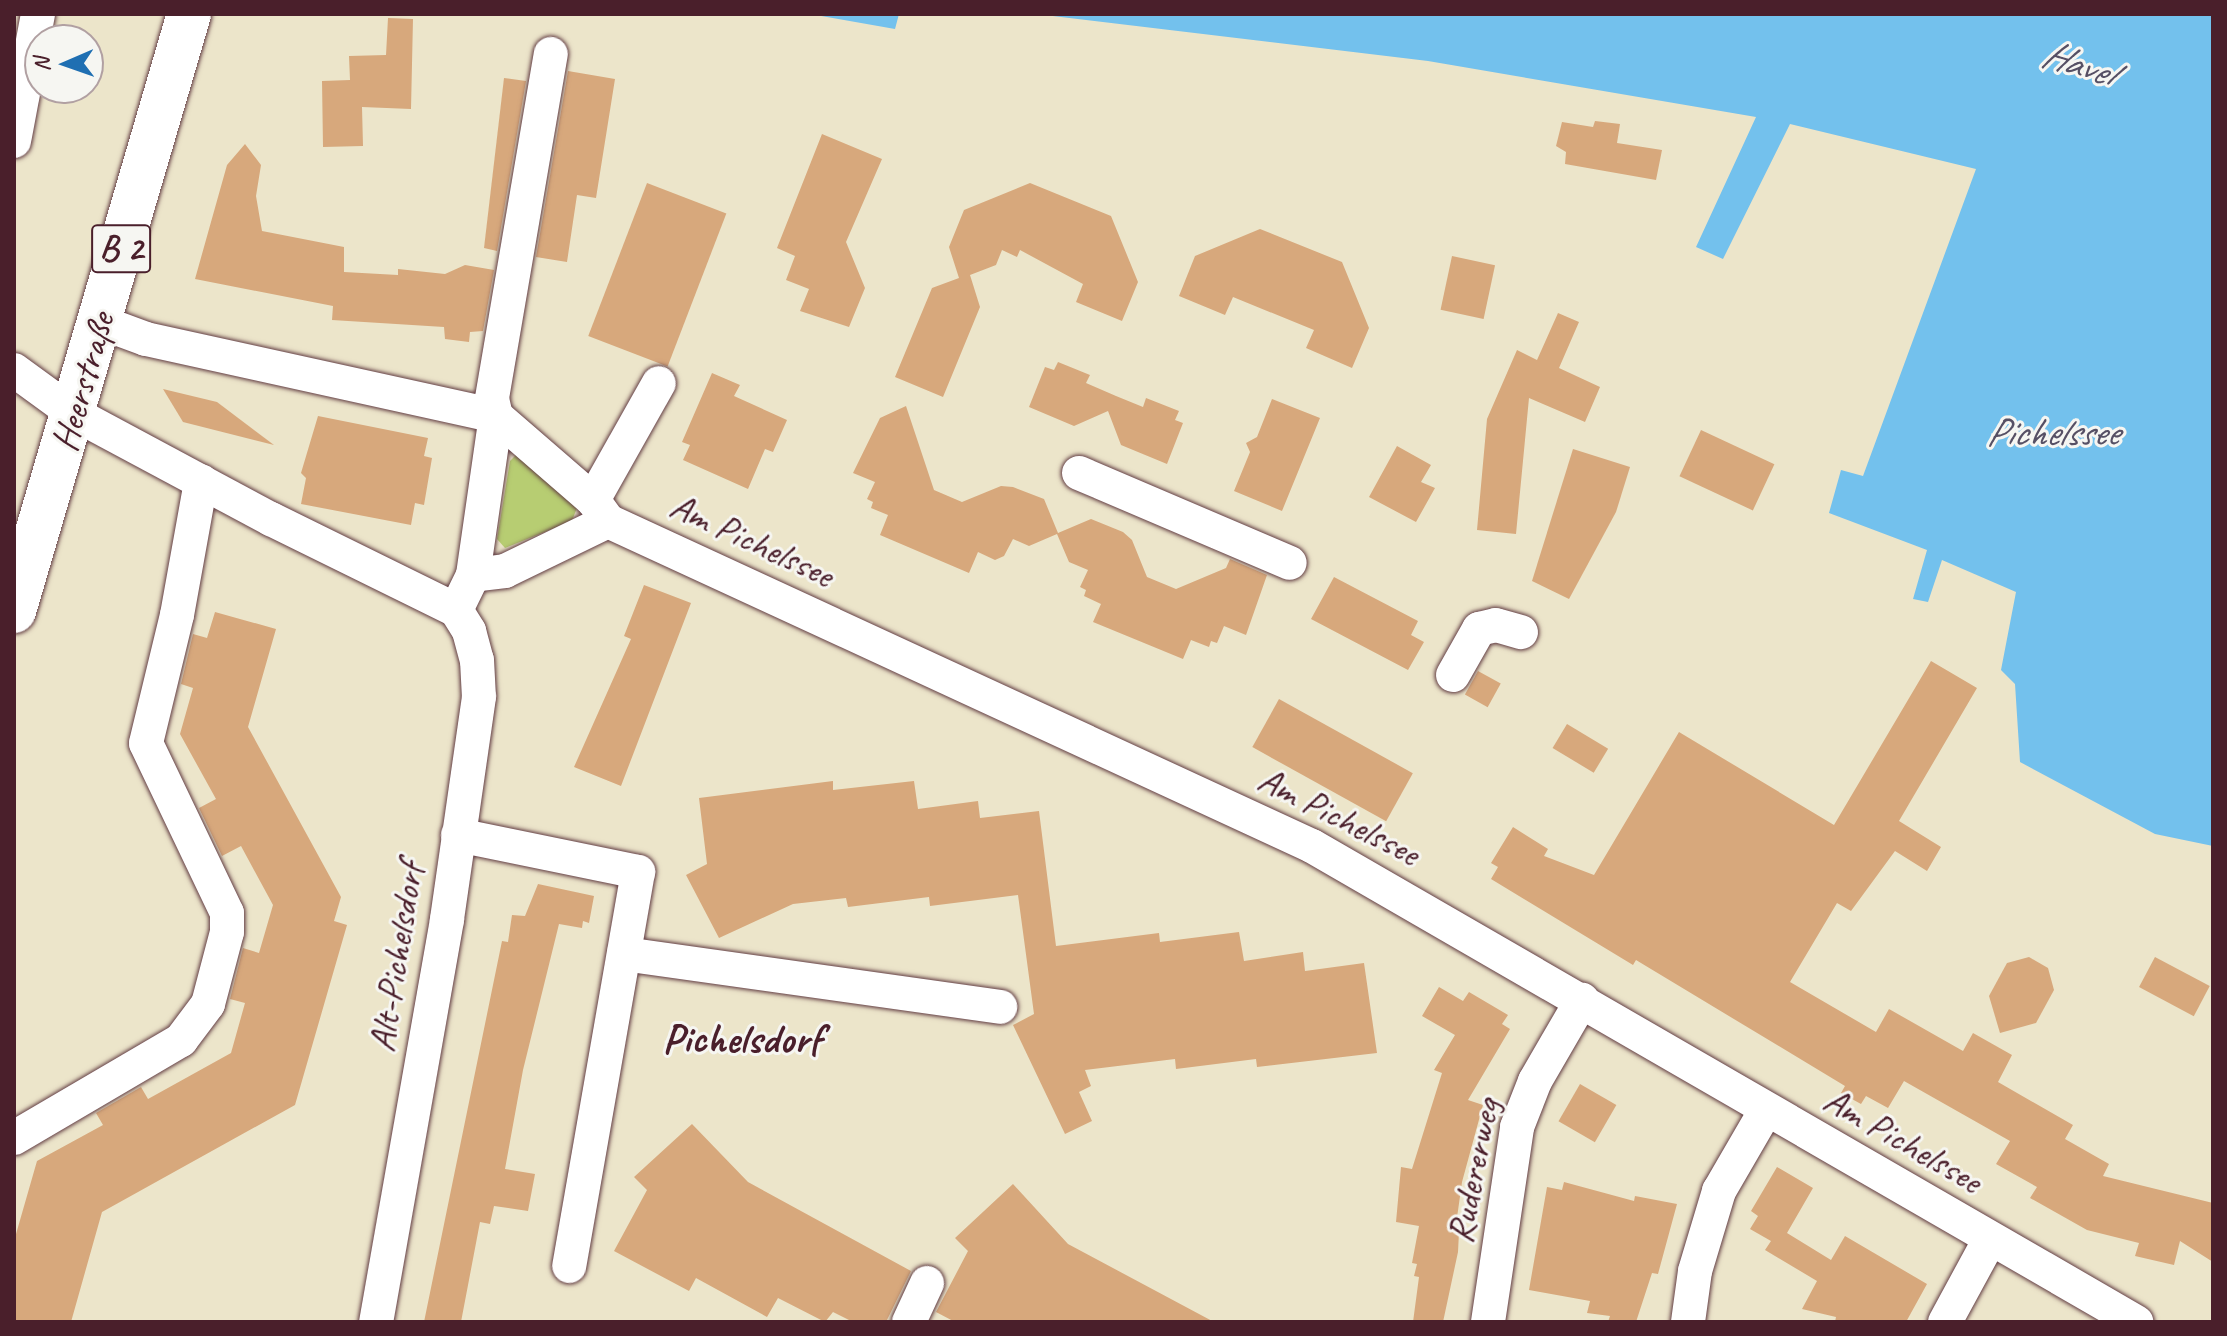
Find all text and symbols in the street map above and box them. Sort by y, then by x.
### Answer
north arrow [24,24,104,104]
water label: Havel [2036,29,2120,97]
text: N [28,57,56,72]
road number: B 2 [91,217,151,281]
street label: Heerstraße [42,307,124,457]
water label: Pichelssee [1986,408,2118,456]
street label: Am Pichelssee [663,482,841,598]
street label: Am Pichelssee [1251,756,1427,876]
street label: Alt-Pichelsdorf [359,859,433,1055]
district label: Pichelsdorf [662,1014,822,1064]
street label: Am Pichelssee [1816,1077,1990,1203]
street label: Rudererweg [1437,1095,1509,1247]

